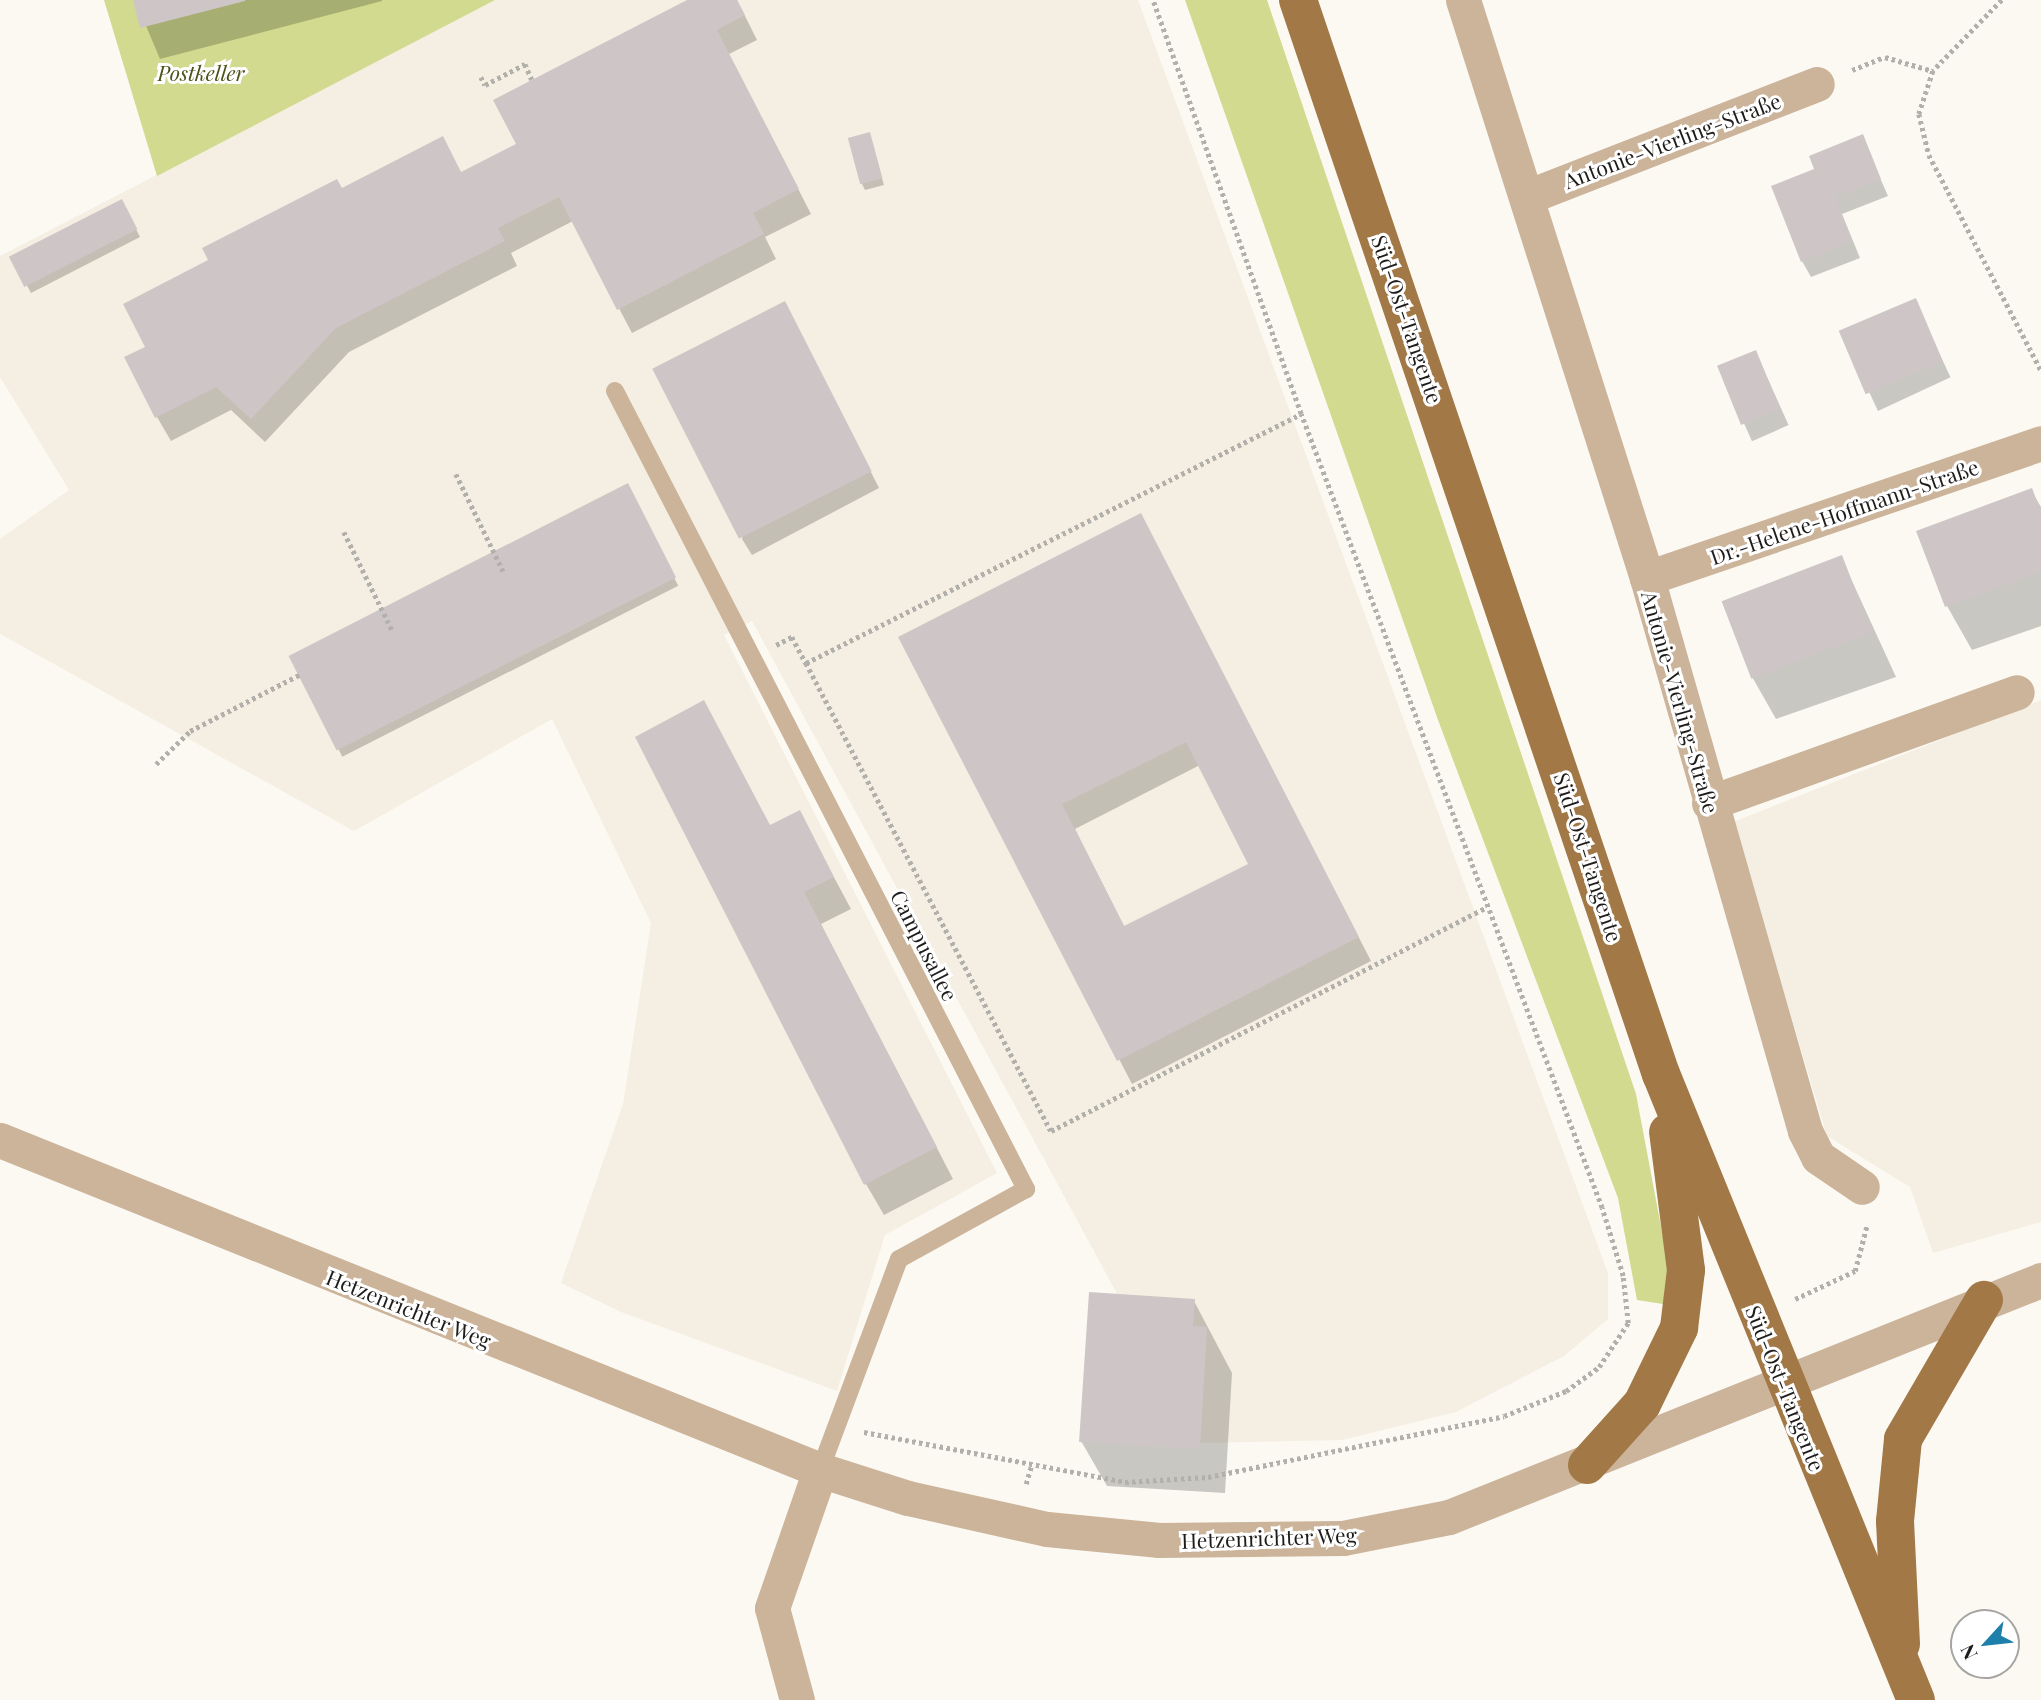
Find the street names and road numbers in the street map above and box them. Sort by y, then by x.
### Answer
street label: Antonie-Vierling-Straße [1560,87,1784,193]
street label: Süd-Ost-Tangente [1367,231,1449,407]
street label: Dr.-Helene-Hoffmann-Straße [1706,453,1982,569]
street label: Antonie-Vierling-Straße [1637,588,1725,816]
street label: Süd-Ost-Tangente [1550,769,1628,945]
street label: Campusallee [886,885,964,1005]
street label: Hetzenrichter Weg [322,1263,496,1353]
street label: Süd-Ost-Tangente [1741,1301,1831,1475]
street label: Hetzenrichter Weg [1180,1521,1358,1553]

